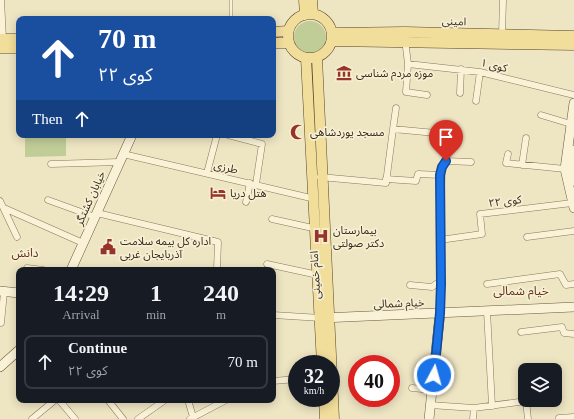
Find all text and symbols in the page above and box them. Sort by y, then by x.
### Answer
street label: امینی [442,15,466,28]
text: 70 m [98,23,156,54]
icon: ahead [32,32,84,84]
street label: کوی ۱ [479,56,509,75]
museum icon: موزه مردم شناسی [335,64,353,82]
text: کوی ۲۲ [98,65,153,85]
place label: موزه مردم شناسی [356,67,433,81]
icon: ahead [71,108,93,130]
text: Then [32,111,63,127]
pin [429,120,463,161]
mosque icon: مسجد یوردشاهی [289,123,307,141]
place label: مسجد یوردشاهی [310,126,385,139]
icon: arrive [435,126,457,148]
street label: طرزی [213,158,239,177]
street label: خیابان کشتگر [72,169,108,228]
hotel icon: هتل دریا [209,184,227,202]
place label: هتل دریا [230,187,267,200]
street label: کوی ۲۲ [488,193,523,210]
place label: بیمارستان دکتر صولتی [333,224,384,250]
hospital icon: بیمارستان دکتر صولتی [312,227,330,245]
place label: اداره کل بیمه سلامت آذربایجان غربی [120,235,211,261]
public building icon: اداره کل بیمه سلامت آذربایجان غربی [99,238,117,256]
district label: دانش [11,246,39,260]
street label: امام خمینی [308,250,324,300]
text: 14:29 [53,280,109,306]
text: 1 [150,280,162,306]
text: 240 [203,280,239,306]
district label: خیام شمالی [493,284,549,300]
street label: خیام شمالی [373,296,425,312]
text: Arrival [62,307,100,322]
text: min [146,307,166,322]
text: m [216,307,226,322]
text: Continue [68,340,127,356]
icon: ahead [34,351,56,373]
text: 70 m [228,354,258,370]
position arrow [413,354,455,396]
speed limit sign: 40 [348,355,400,407]
text: کوی ۲۲ [68,363,108,378]
map controls [518,363,562,407]
button: layers [518,363,562,407]
text: 32 [304,365,324,387]
text: km/h [304,385,324,396]

